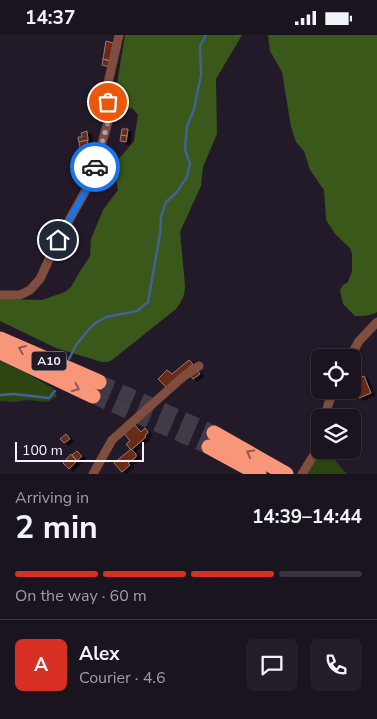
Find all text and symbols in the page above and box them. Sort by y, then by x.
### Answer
text: 14:37 [25,5,75,31]
pin [87,81,129,123]
icon: bag [94,88,122,116]
courier [70,142,120,192]
icon: car [81,153,109,181]
pin [37,219,79,261]
icon: home [44,226,72,254]
one-way arrow [18,345,27,355]
map controls [311,349,361,459]
button: locate [311,349,361,399]
road number: A10 [32,351,66,371]
one-way arrow [71,382,80,392]
button: layers [311,409,361,459]
scale bar [15,439,144,462]
text: 100 m [22,441,63,460]
one-way arrow [246,450,255,460]
text: Arriving in [15,487,89,509]
text: 14:39–14:44 [252,504,362,530]
text: 2 min [15,506,98,549]
text: On the way · 60 m [15,585,147,607]
button: chat [246,639,298,691]
button: phone [310,639,362,691]
text: Alex [79,641,120,667]
text: A [34,652,48,678]
text: Courier · 4.6 [79,667,165,689]

